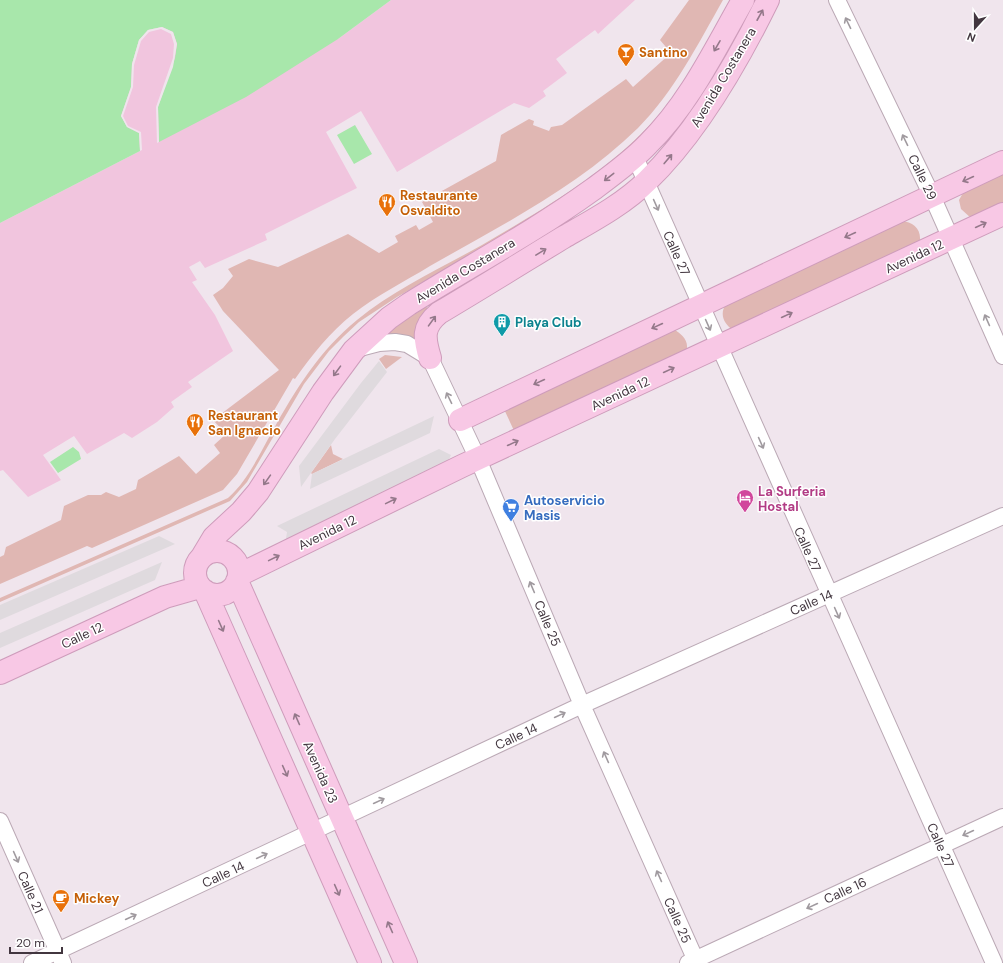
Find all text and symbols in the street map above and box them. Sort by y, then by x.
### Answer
north arrow [955,8,995,48]
one-way arrow [757,9,765,21]
one-way arrow [844,17,851,29]
street label: Avenida Costanera [687,24,760,130]
text: N [965,29,978,45]
one-way arrow [713,40,721,52]
bar icon: Santino [616,42,636,67]
place label: Santino [639,44,688,61]
one-way arrow [901,134,908,146]
street label: Calle 29 [904,152,941,203]
one-way arrow [663,154,672,165]
one-way arrow [603,173,614,182]
one-way arrow [962,176,974,183]
place label: Restaurante Osvaldito [400,187,478,219]
restaurant icon: Restaurante Osvaldito [377,192,397,217]
one-way arrow [653,199,660,211]
one-way arrow [974,221,986,228]
street label: Calle 27 [659,228,694,278]
one-way arrow [845,232,857,239]
street label: Avenida Costanera [412,234,518,307]
street label: Avenida 12 [882,236,946,277]
one-way arrow [535,247,547,255]
one-way arrow [780,311,792,318]
building icon: Playa Club [492,312,512,337]
place label: Playa Club [515,314,581,331]
one-way arrow [983,314,991,326]
one-way arrow [427,316,436,327]
one-way arrow [705,318,712,330]
one-way arrow [651,323,663,330]
one-way arrow [333,366,341,377]
one-way arrow [663,366,675,373]
street label: Avenida 12 [588,373,652,414]
one-way arrow [534,379,546,386]
one-way arrow [445,393,452,405]
place label: Restaurant San Ignacio [208,407,281,439]
restaurant icon: Restaurant San Ignacio [185,412,205,437]
one-way arrow [758,437,765,449]
one-way arrow [507,439,519,446]
one-way arrow [263,475,271,486]
place label: La Surferia Hostal [758,483,826,515]
hotel icon: La Surferia Hostal [735,488,755,513]
place label: Autoservicio Masis [524,492,605,524]
one-way arrow [384,497,396,504]
supermarket icon: Autoservicio Masis [501,497,521,522]
street label: Avenida 12 [295,511,359,554]
street label: Calle 27 [790,524,825,574]
one-way arrow [268,554,280,561]
one-way arrow [528,581,535,593]
street label: Calle 14 [787,586,835,619]
street label: Calle 25 [530,598,565,649]
one-way arrow [834,607,841,619]
street label: Calle 12 [58,618,106,653]
one-way arrow [218,620,225,632]
one-way arrow [554,711,566,718]
one-way arrow [293,713,301,725]
street label: Calle 14 [492,719,540,754]
street label: Avenida 23 [299,738,342,806]
one-way arrow [602,752,609,764]
one-way arrow [281,765,289,777]
one-way arrow [373,797,385,804]
street label: Calle 27 [923,820,958,870]
one-way arrow [962,830,974,837]
one-way arrow [13,850,20,862]
one-way arrow [255,852,267,859]
street label: Calle 14 [199,857,247,892]
street label: Calle 21 [14,868,47,916]
one-way arrow [654,871,662,883]
street label: Calle 16 [821,873,869,908]
one-way arrow [334,883,341,895]
cafe icon: Mickey [51,888,71,913]
place label: Mickey [74,890,119,907]
street label: Calle 25 [660,895,695,946]
one-way arrow [806,903,818,910]
one-way arrow [125,913,137,920]
one-way arrow [386,922,393,934]
scale bar [10,929,62,955]
text: 20 m [16,935,45,951]

